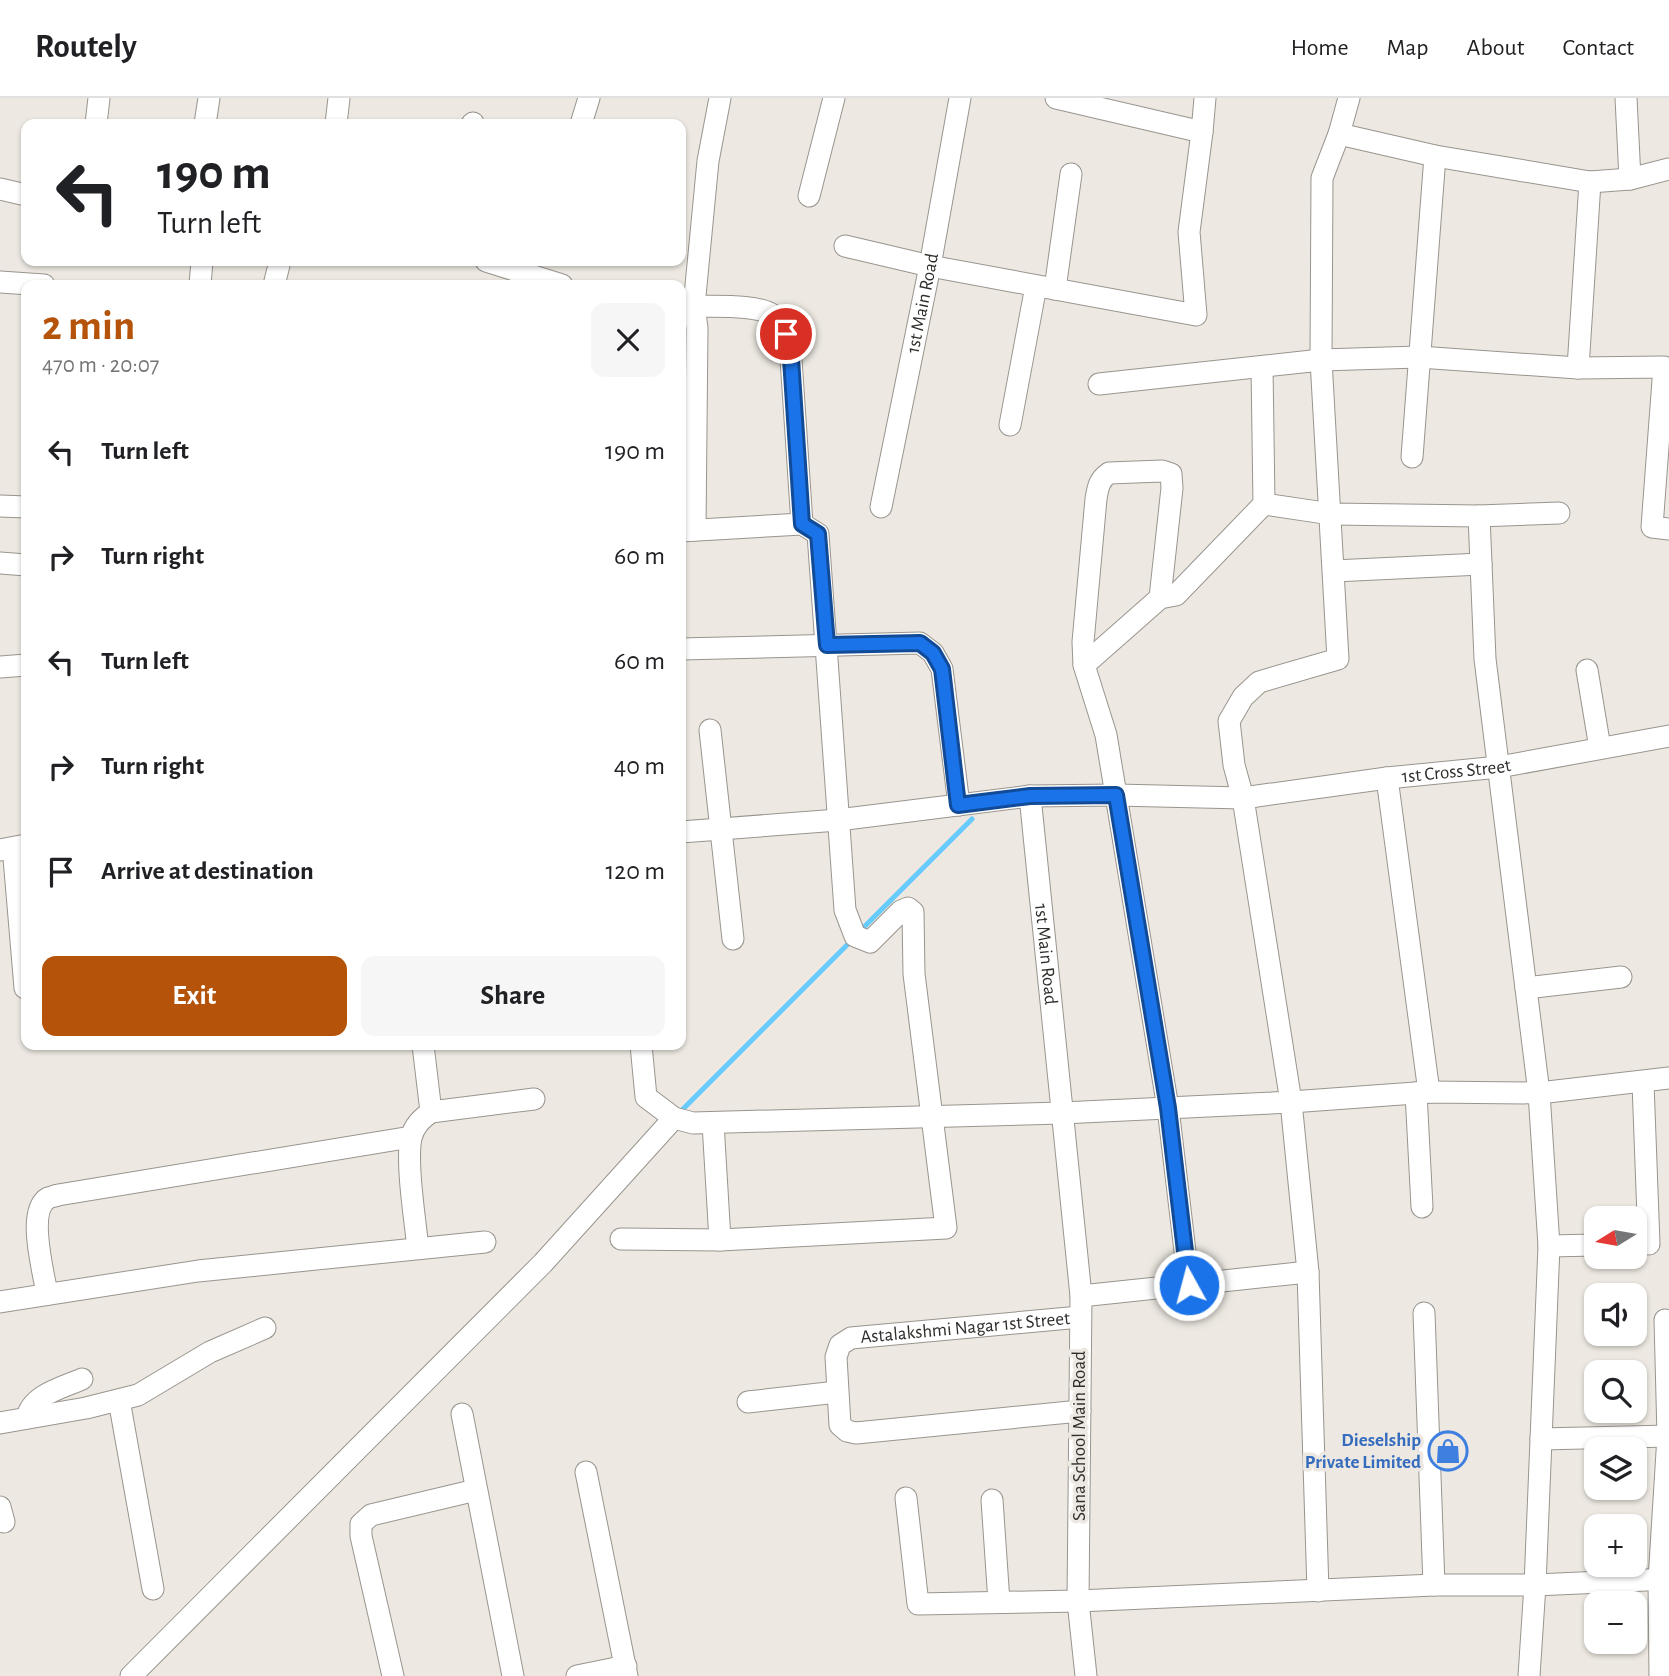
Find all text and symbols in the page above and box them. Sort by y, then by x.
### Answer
text: Routely [35,31,137,64]
text: Home [1291,36,1349,60]
text: Map [1387,36,1429,60]
text: About [1467,36,1524,60]
text: Contact [1562,36,1634,60]
icon: left [42,147,133,238]
text: 190 m [157,149,271,198]
text: Turn left [157,207,261,239]
street label: 1st Main Road [903,251,942,355]
button: close [591,303,665,377]
pin [756,304,816,364]
text: 2 min [42,305,135,347]
icon: arrive [767,315,805,353]
text: 470 m · 20:07 [42,354,159,377]
icon: left [42,433,80,471]
text: Turn left [101,438,189,464]
text: 190 m [605,438,665,464]
icon: right [42,538,80,576]
text: Turn right [101,543,204,569]
text: 60 m [614,543,665,569]
icon: left [42,643,80,681]
text: Turn left [101,648,189,674]
text: 60 m [614,648,665,674]
icon: right [42,748,80,786]
text: Turn right [101,753,204,779]
text: 40 m [614,753,665,779]
street label: 1st Cross Street [1401,756,1512,786]
icon: arrive [42,853,80,891]
text: Arrive at destination [101,858,314,884]
text: 120 m [605,858,665,884]
street label: 1st Main Road [1032,903,1061,1006]
button: Exit [42,956,347,1036]
button: Share [361,956,665,1036]
north arrow [1584,1206,1647,1269]
map controls [1584,1206,1647,1654]
position arrow [1152,1248,1226,1322]
button: sound [1584,1283,1647,1346]
street label: Astalakshmi Nagar 1st Street [860,1308,1071,1347]
street label: Sana School Main Road [1070,1351,1089,1521]
button: search [1584,1360,1647,1423]
shop icon: Dieselship Private Limited [1427,1430,1469,1472]
place label: Dieselship Private Limited [1305,1431,1421,1472]
button: layers [1584,1437,1647,1500]
button: + [1584,1514,1647,1577]
button: − [1584,1591,1647,1654]

